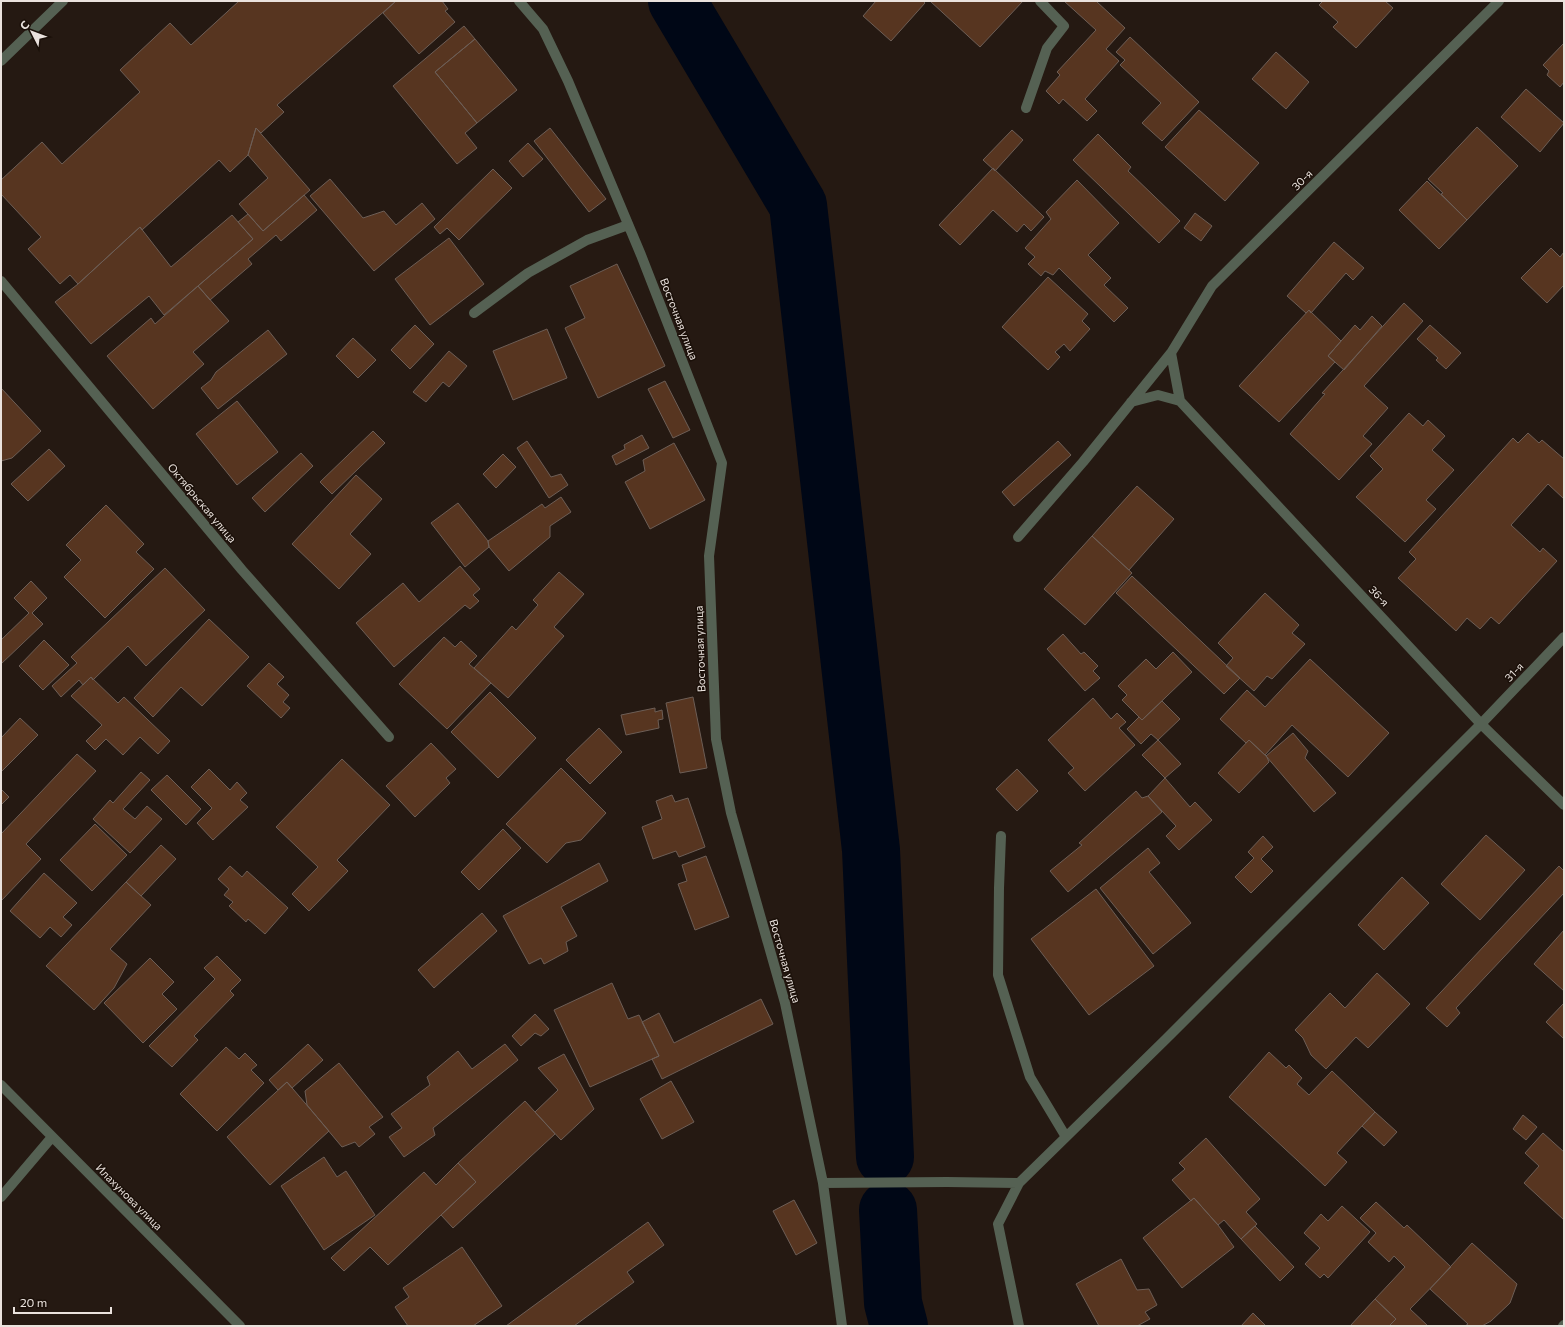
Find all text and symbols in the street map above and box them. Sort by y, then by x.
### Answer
north arrow [12,12,52,52]
text: С [17,17,32,32]
street label: 30-я [1289,167,1315,193]
street label: Восточная улица [658,276,701,362]
street label: Октябрьская улица [165,460,239,545]
street label: 36-я [1367,583,1392,609]
street label: Восточная улица [691,606,708,693]
street label: 31-я [1502,659,1526,684]
street label: Восточная улица [767,917,804,1004]
street label: Илахунова улица [93,1161,165,1233]
scale bar [14,1289,111,1315]
text: 20 m [20,1295,47,1309]

